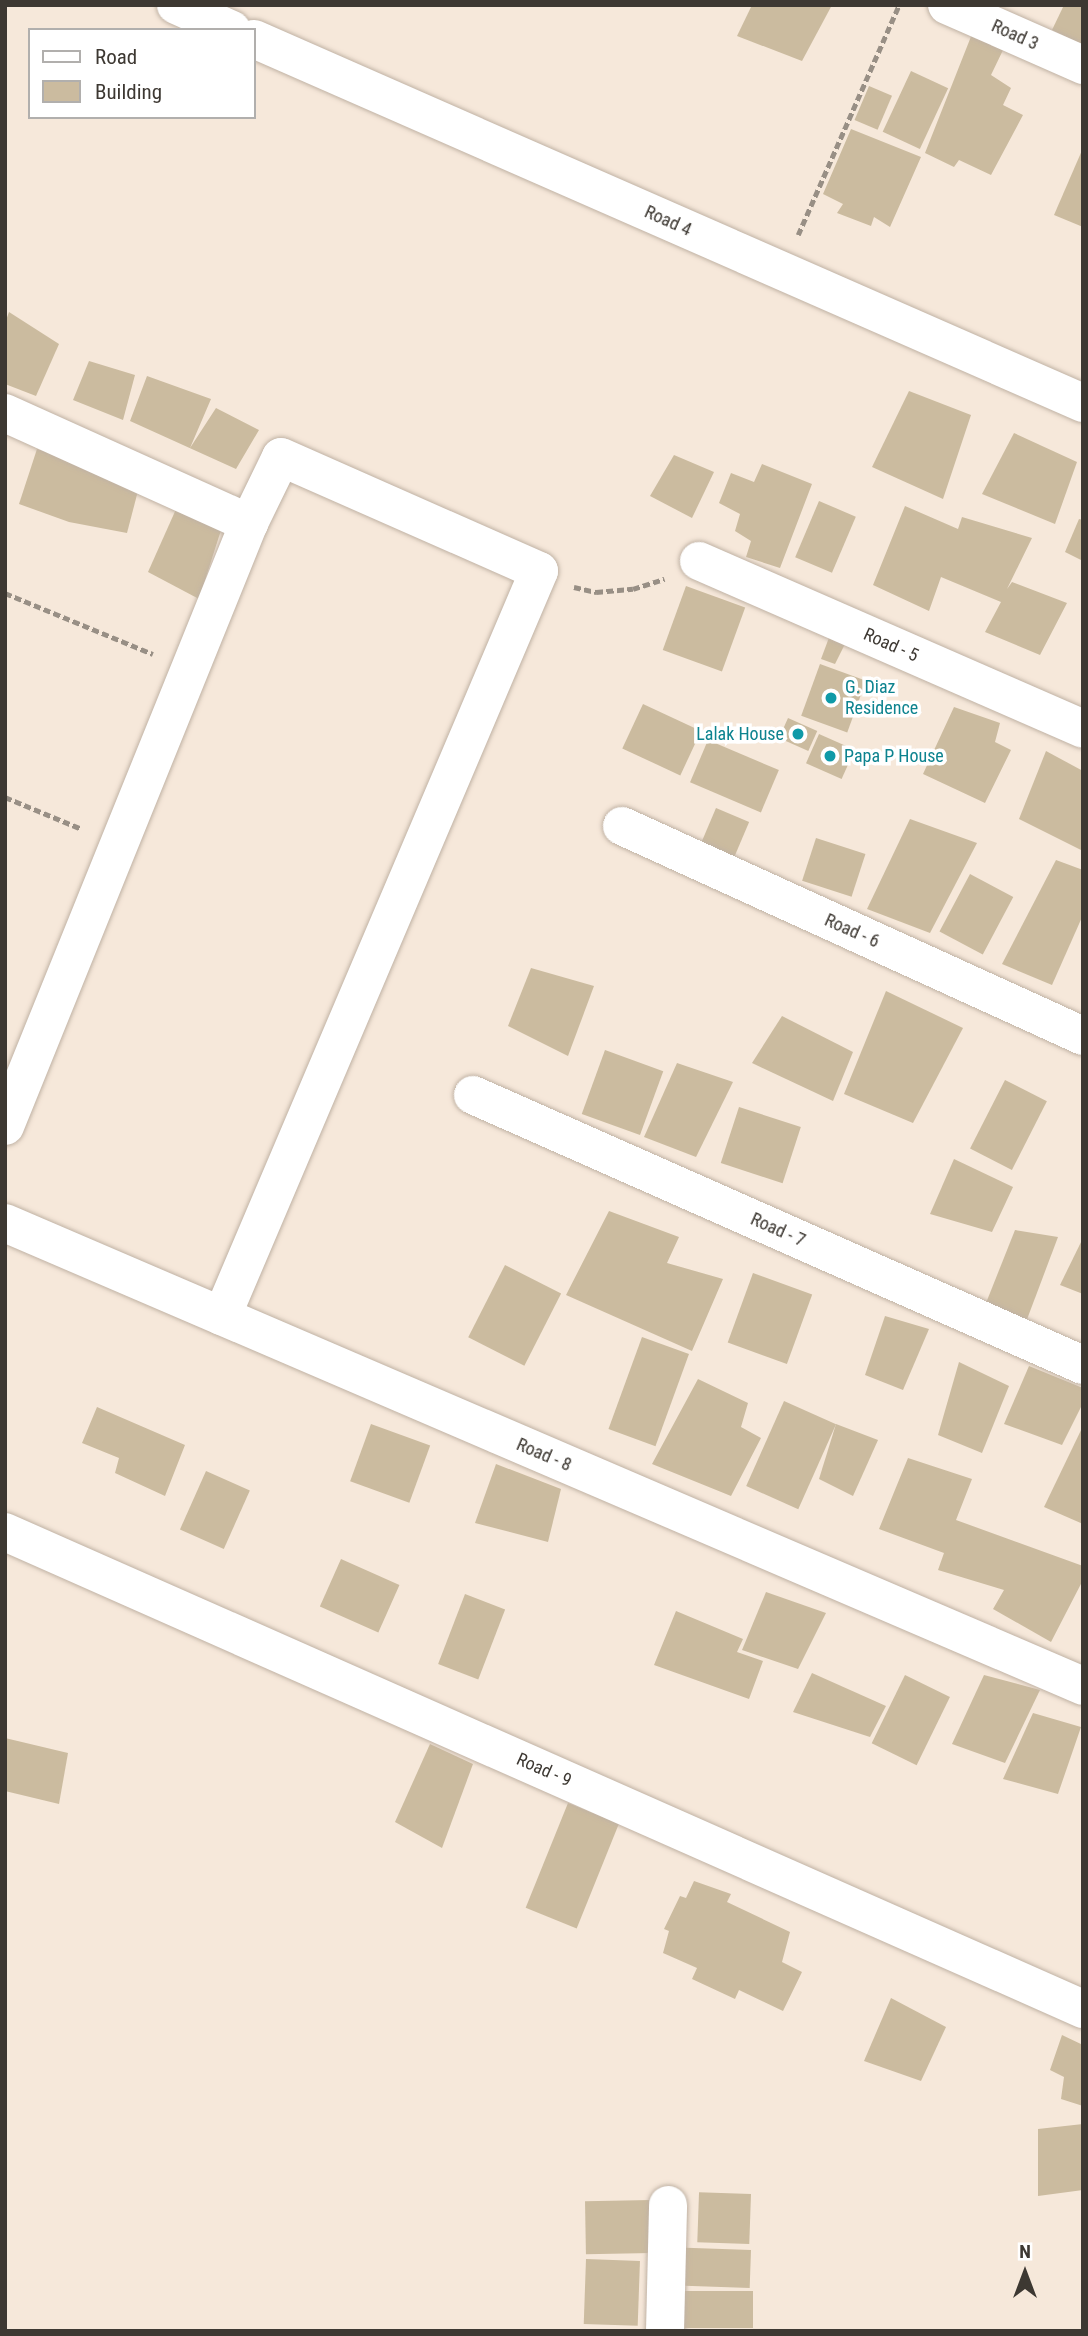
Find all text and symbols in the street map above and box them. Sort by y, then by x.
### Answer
street label: Road 3 [988,15,1042,55]
legend [28,28,256,119]
text: Road [95,45,137,69]
text: Building [95,80,162,104]
street label: Road 4 [641,201,695,241]
street label: Road - 5 [860,623,922,667]
place label: G. Diaz Residence [845,677,918,720]
marker: G. Diaz Residence [823,690,839,706]
place label: Lalak House [696,723,784,745]
marker: Lalak House [790,726,806,742]
place label: Papa P House [844,745,944,767]
marker: Papa P House [822,748,838,764]
street label: Road - 6 [821,909,883,953]
street label: Road - 7 [747,1208,809,1252]
street label: Road - 8 [513,1434,575,1476]
street label: Road - 9 [513,1748,575,1792]
north arrow [990,2238,1060,2308]
text: N [1019,2240,1031,2263]

